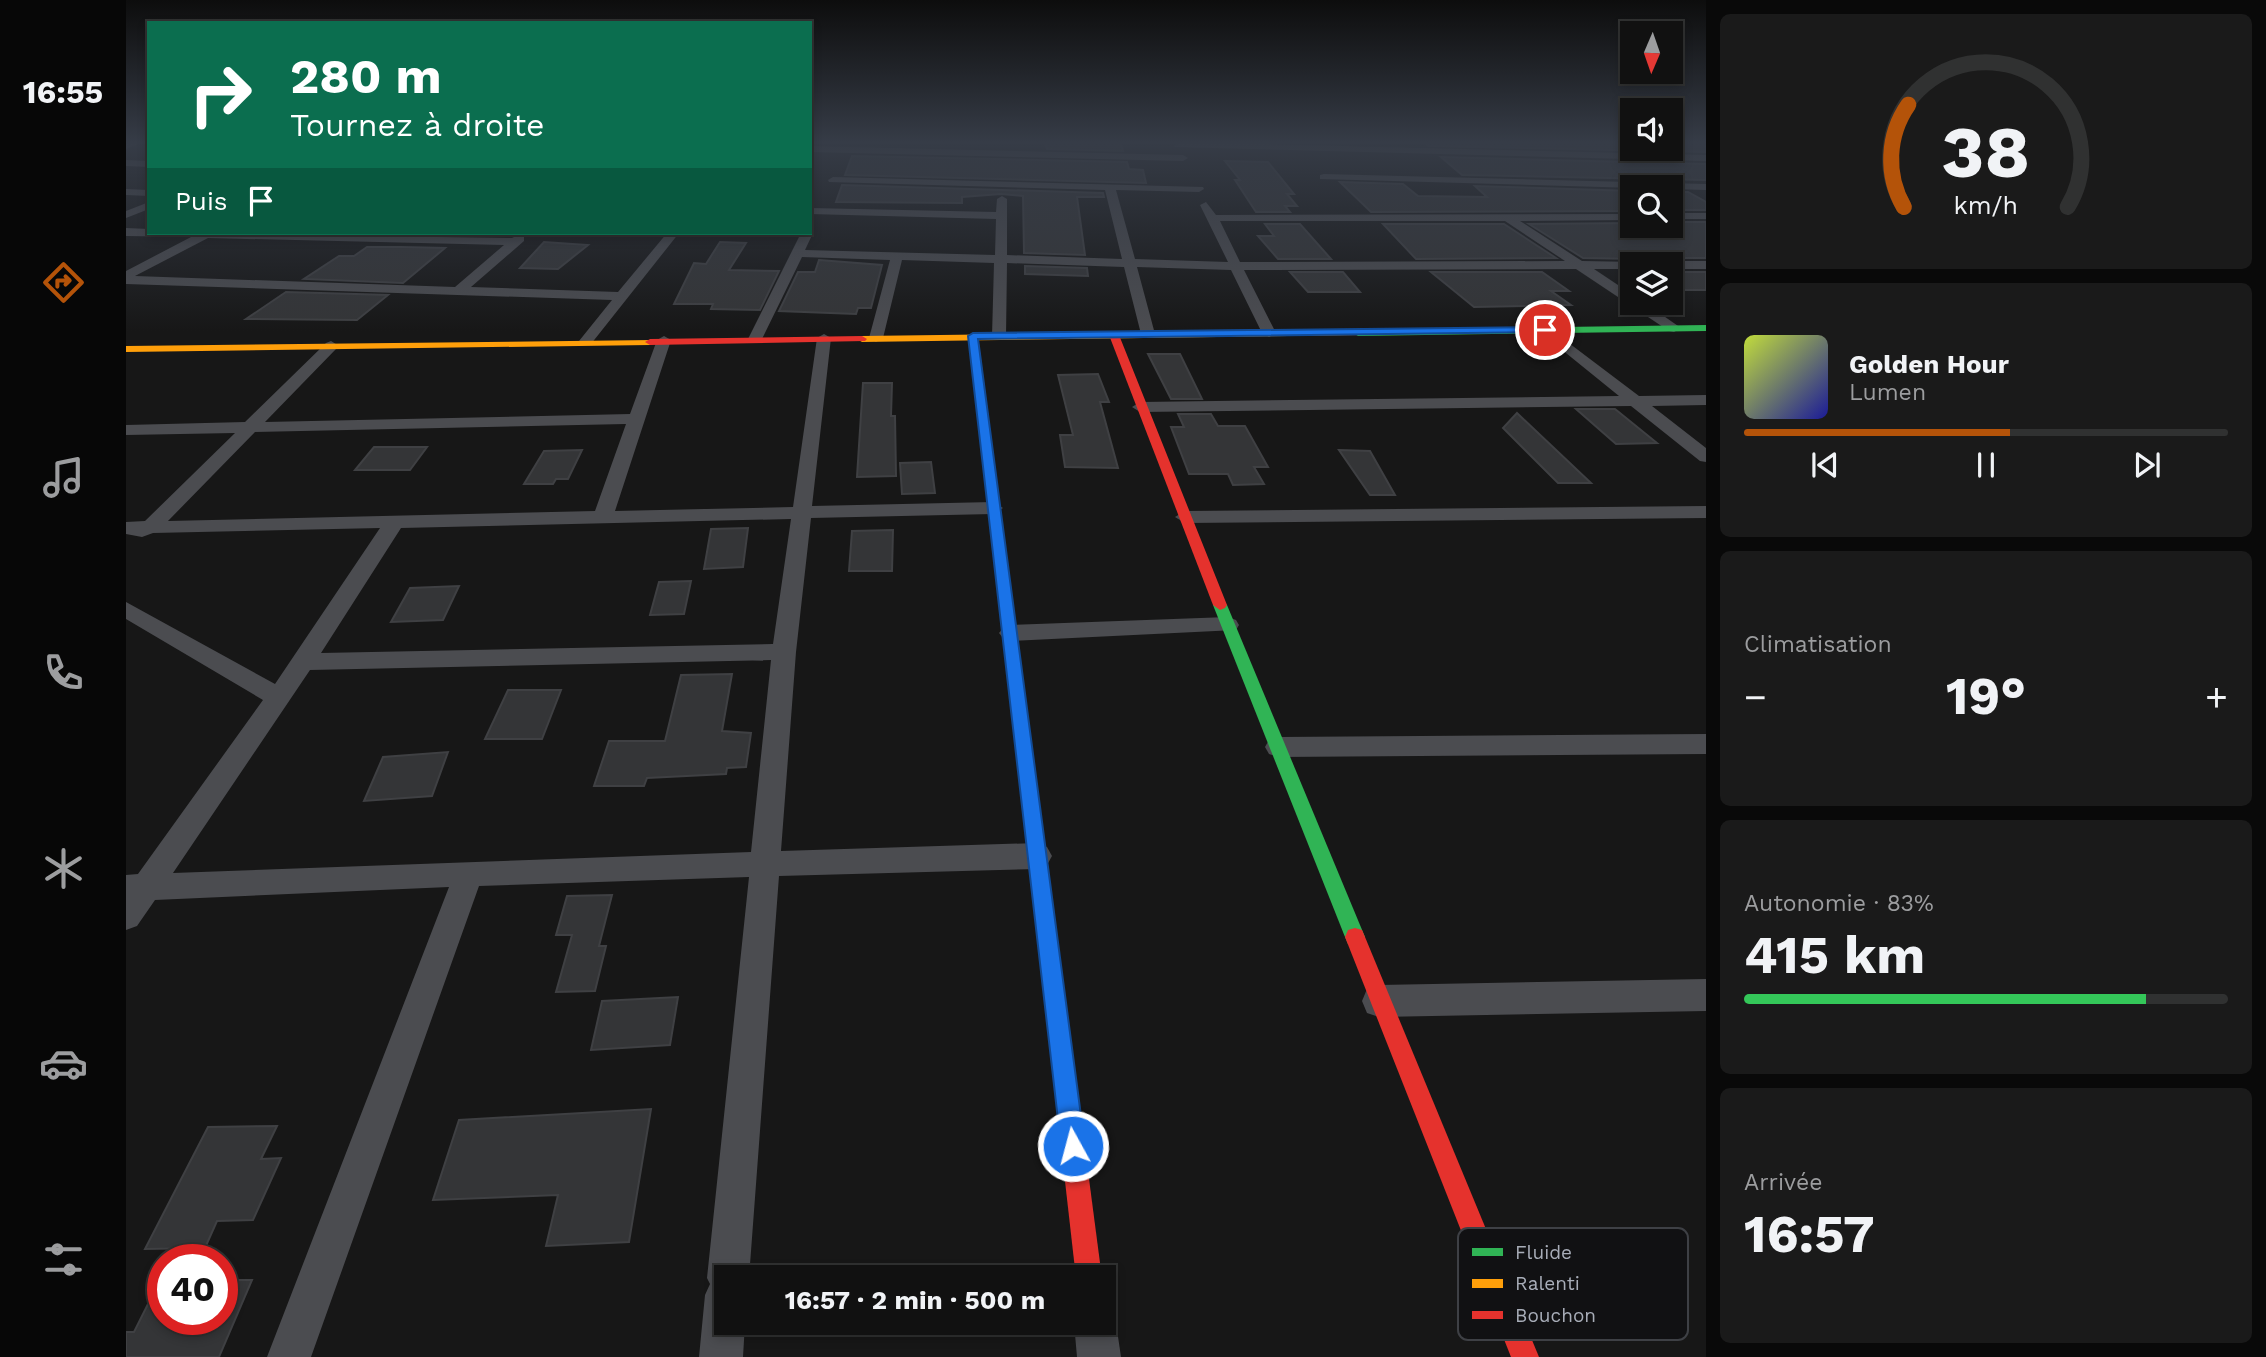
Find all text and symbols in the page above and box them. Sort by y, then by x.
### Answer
north arrow [1620,21,1684,84]
map controls [1620,21,1683,315]
text: 280 m [290,47,442,105]
icon: right [175,49,266,140]
text: 16:55 [23,73,103,111]
button: sound [1620,98,1683,161]
text: Tournez à droite [290,106,545,144]
text: 38 [1942,110,2030,196]
button: search [1620,175,1683,238]
icon: arrive [242,182,280,220]
text: Puis [175,186,228,216]
text: km/h [1954,191,2018,220]
button: layers [1620,252,1683,315]
icon: directions [39,258,88,307]
pin [1515,300,1575,360]
icon: arrive [1526,311,1564,349]
text: Golden Hour [1849,349,2009,379]
text: Lumen [1849,379,1926,406]
icon: previous [1806,446,1844,484]
icon: pause [1967,446,2005,484]
icon: next [2128,446,2166,484]
icon: music [39,453,88,502]
text: Climatisation [1744,631,1892,658]
icon: phone [39,648,88,697]
text: 19° [1946,666,2026,727]
text: − [1744,675,1767,719]
text: + [2205,675,2228,719]
icon: climate [39,844,88,893]
text: Autonomie · 83% [1744,890,1934,917]
text: 415 km [1744,925,1925,986]
icon: car [39,1039,88,1088]
position arrow [1036,1109,1110,1183]
text: Arrivée [1744,1169,1823,1196]
text: 16:57 [1744,1204,1875,1265]
legend [1458,1228,1688,1340]
icon: filters [39,1235,88,1284]
text: Fluide [1515,1241,1572,1264]
speed limit sign: 40 [147,1244,238,1335]
text: Ralenti [1515,1272,1580,1295]
text: 16:57 · 2 min · 500 m [785,1285,1045,1315]
text: Bouchon [1515,1304,1596,1327]

